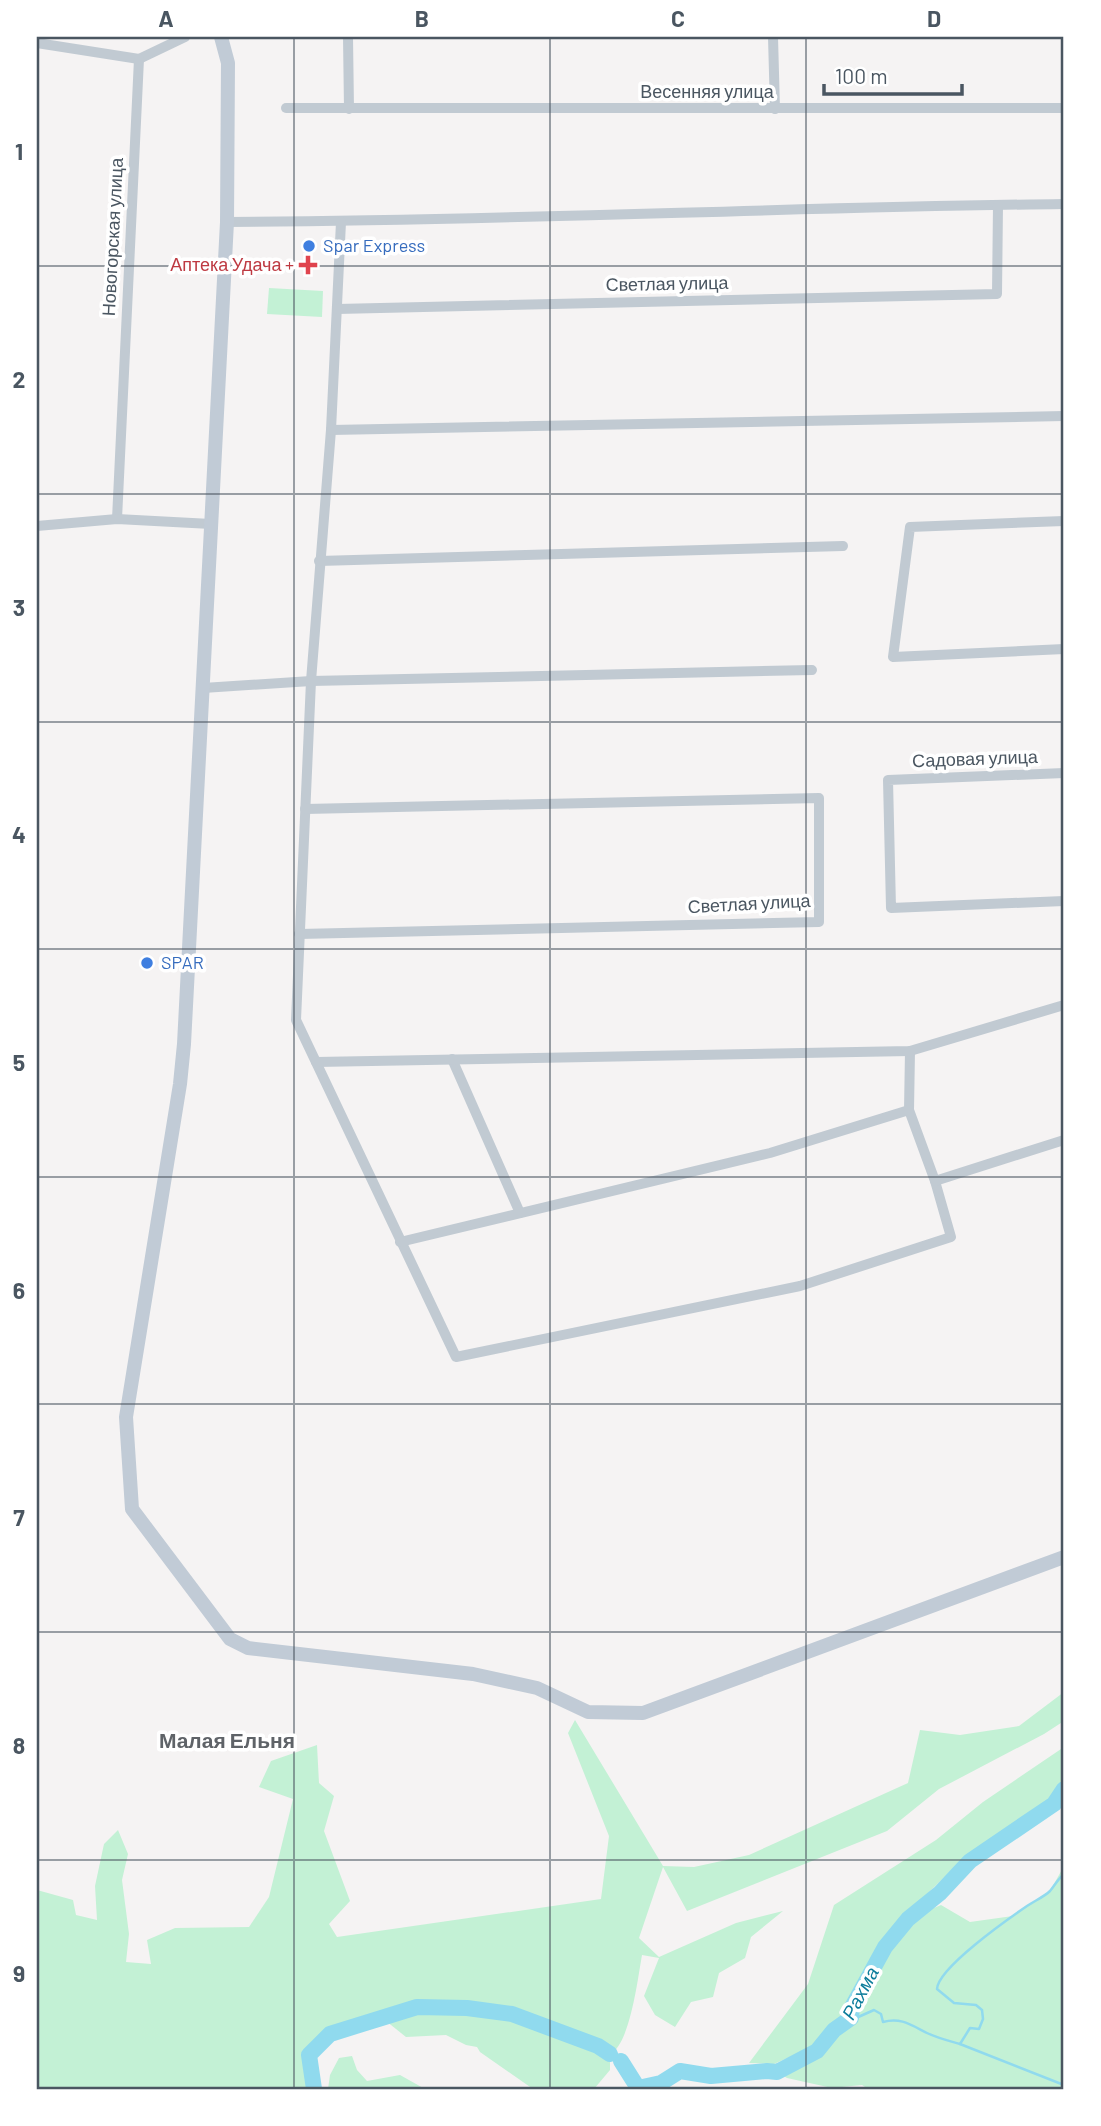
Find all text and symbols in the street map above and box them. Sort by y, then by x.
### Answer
text: A [158,4,174,32]
text: B [415,4,429,32]
text: C [671,4,685,32]
text: D [927,4,941,32]
scale bar [824,52,963,96]
text: 100 m [835,63,888,88]
street label: Весенняя улица [640,80,775,102]
text: 1 [15,137,23,165]
street label: Новогорская улица [97,156,127,317]
place label: Spar Express [323,234,425,256]
marker: Spar Express [301,238,317,254]
place label: Аптека Удача + [170,253,294,275]
marker: Аптека Удача + [300,257,316,273]
street label: Светлая улица [605,271,730,295]
text: 2 [13,365,25,393]
text: 3 [13,593,25,621]
street label: Садовая улица [912,745,1039,771]
text: 4 [12,820,26,848]
street label: Светлая улица [687,889,812,917]
place label: SPAR [161,951,204,973]
marker: SPAR [139,955,155,971]
text: 5 [13,1048,25,1076]
text: 6 [13,1276,25,1304]
text: 7 [13,1503,25,1531]
district label: Малая Ельня [159,1727,295,1752]
text: 8 [13,1731,25,1759]
text: 9 [13,1959,25,1987]
water label: Рахма [836,1962,883,2023]

